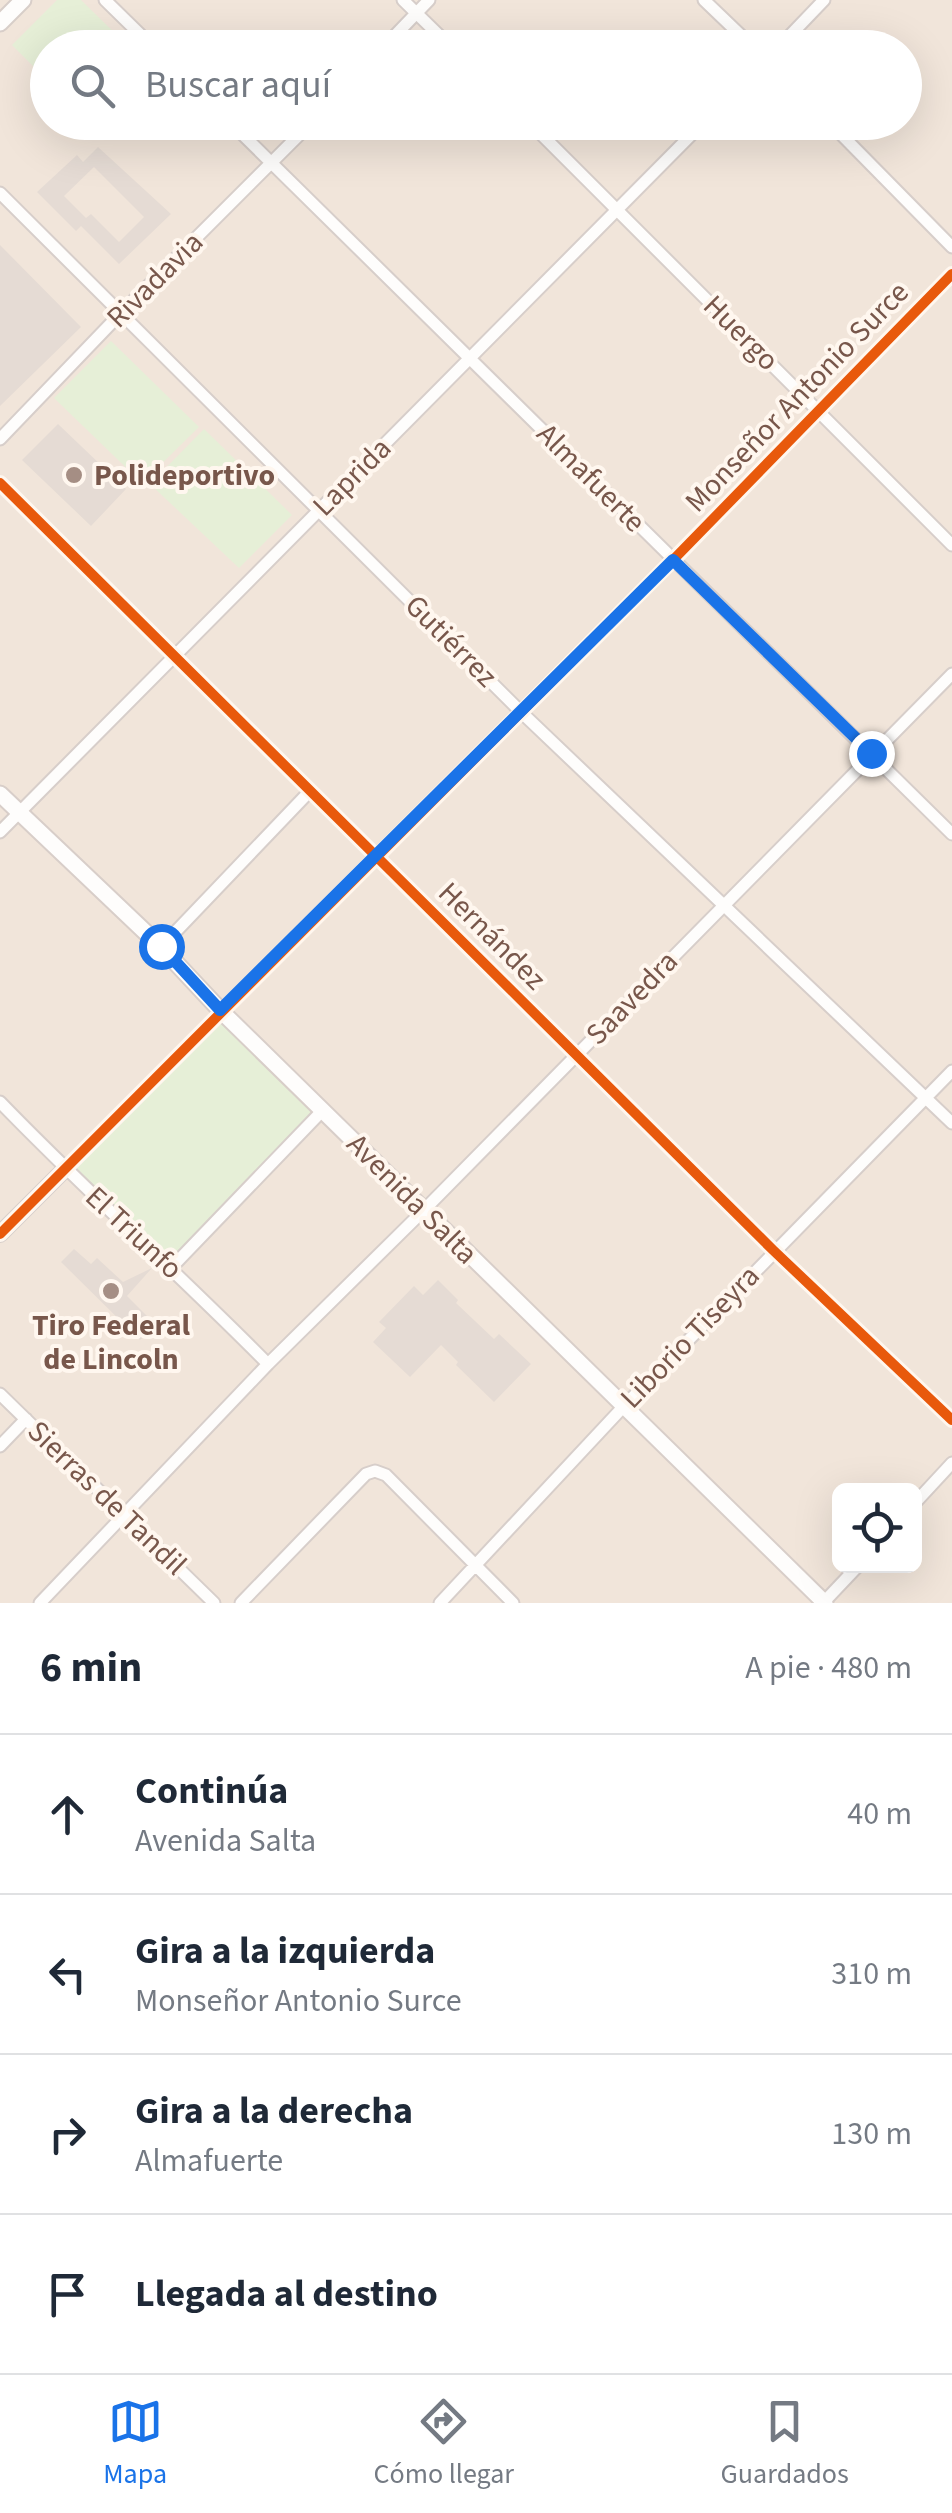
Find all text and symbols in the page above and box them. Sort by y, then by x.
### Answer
search box [30,30,922,140]
icon: search [65,58,120,113]
text: Buscar aquí [145,58,331,112]
street label: Rivadavia [97,222,213,338]
street label: Monseñor Antonio Surce [675,272,919,522]
street label: Huergo [693,285,789,381]
street label: Almafuerte [527,414,655,542]
street label: Laprida [303,428,401,526]
place label: Polideportivo [94,454,275,497]
marker: Polideportivo [63,464,85,486]
street label: Gutiérrez [395,585,507,697]
route end [849,731,895,777]
street label: Hernández [428,872,556,1000]
route start [139,924,185,970]
street label: Saavedra [576,941,688,1055]
street label: Avenida Salta [337,1124,487,1274]
street label: El Triunfo [76,1177,192,1289]
street label: Liborio Tiseyra [610,1256,770,1418]
marker: Tiro Federal de Lincoln [100,1280,122,1302]
place label: Tiro Federal de Lincoln [32,1304,191,1381]
street label: Sierras de Tandil [18,1411,196,1585]
map controls [832,1483,922,1573]
button: locate [832,1483,922,1573]
text: 6 min [40,1638,142,1698]
text: A pie · 480 m [745,1645,912,1691]
text: Continúa [135,1764,288,1818]
icon: ahead [40,1787,95,1842]
text: 40 m [847,1791,912,1837]
text: Avenida Salta [135,1818,316,1864]
text: Gira a la izquierda [135,1924,435,1978]
icon: left [40,1947,95,2002]
text: 310 m [831,1951,912,1997]
text: Monseñor Antonio Surce [135,1978,462,2024]
text: Gira a la derecha [135,2084,413,2138]
icon: right [40,2107,95,2162]
text: 130 m [831,2111,912,2157]
text: Almafuerte [135,2138,283,2184]
icon: arrive [40,2267,95,2322]
text: Llegada al destino [135,2267,438,2321]
tab: Mapa [103,2394,167,2494]
tab: Cómo llegar [374,2394,514,2494]
tab: Guardados [721,2394,849,2494]

